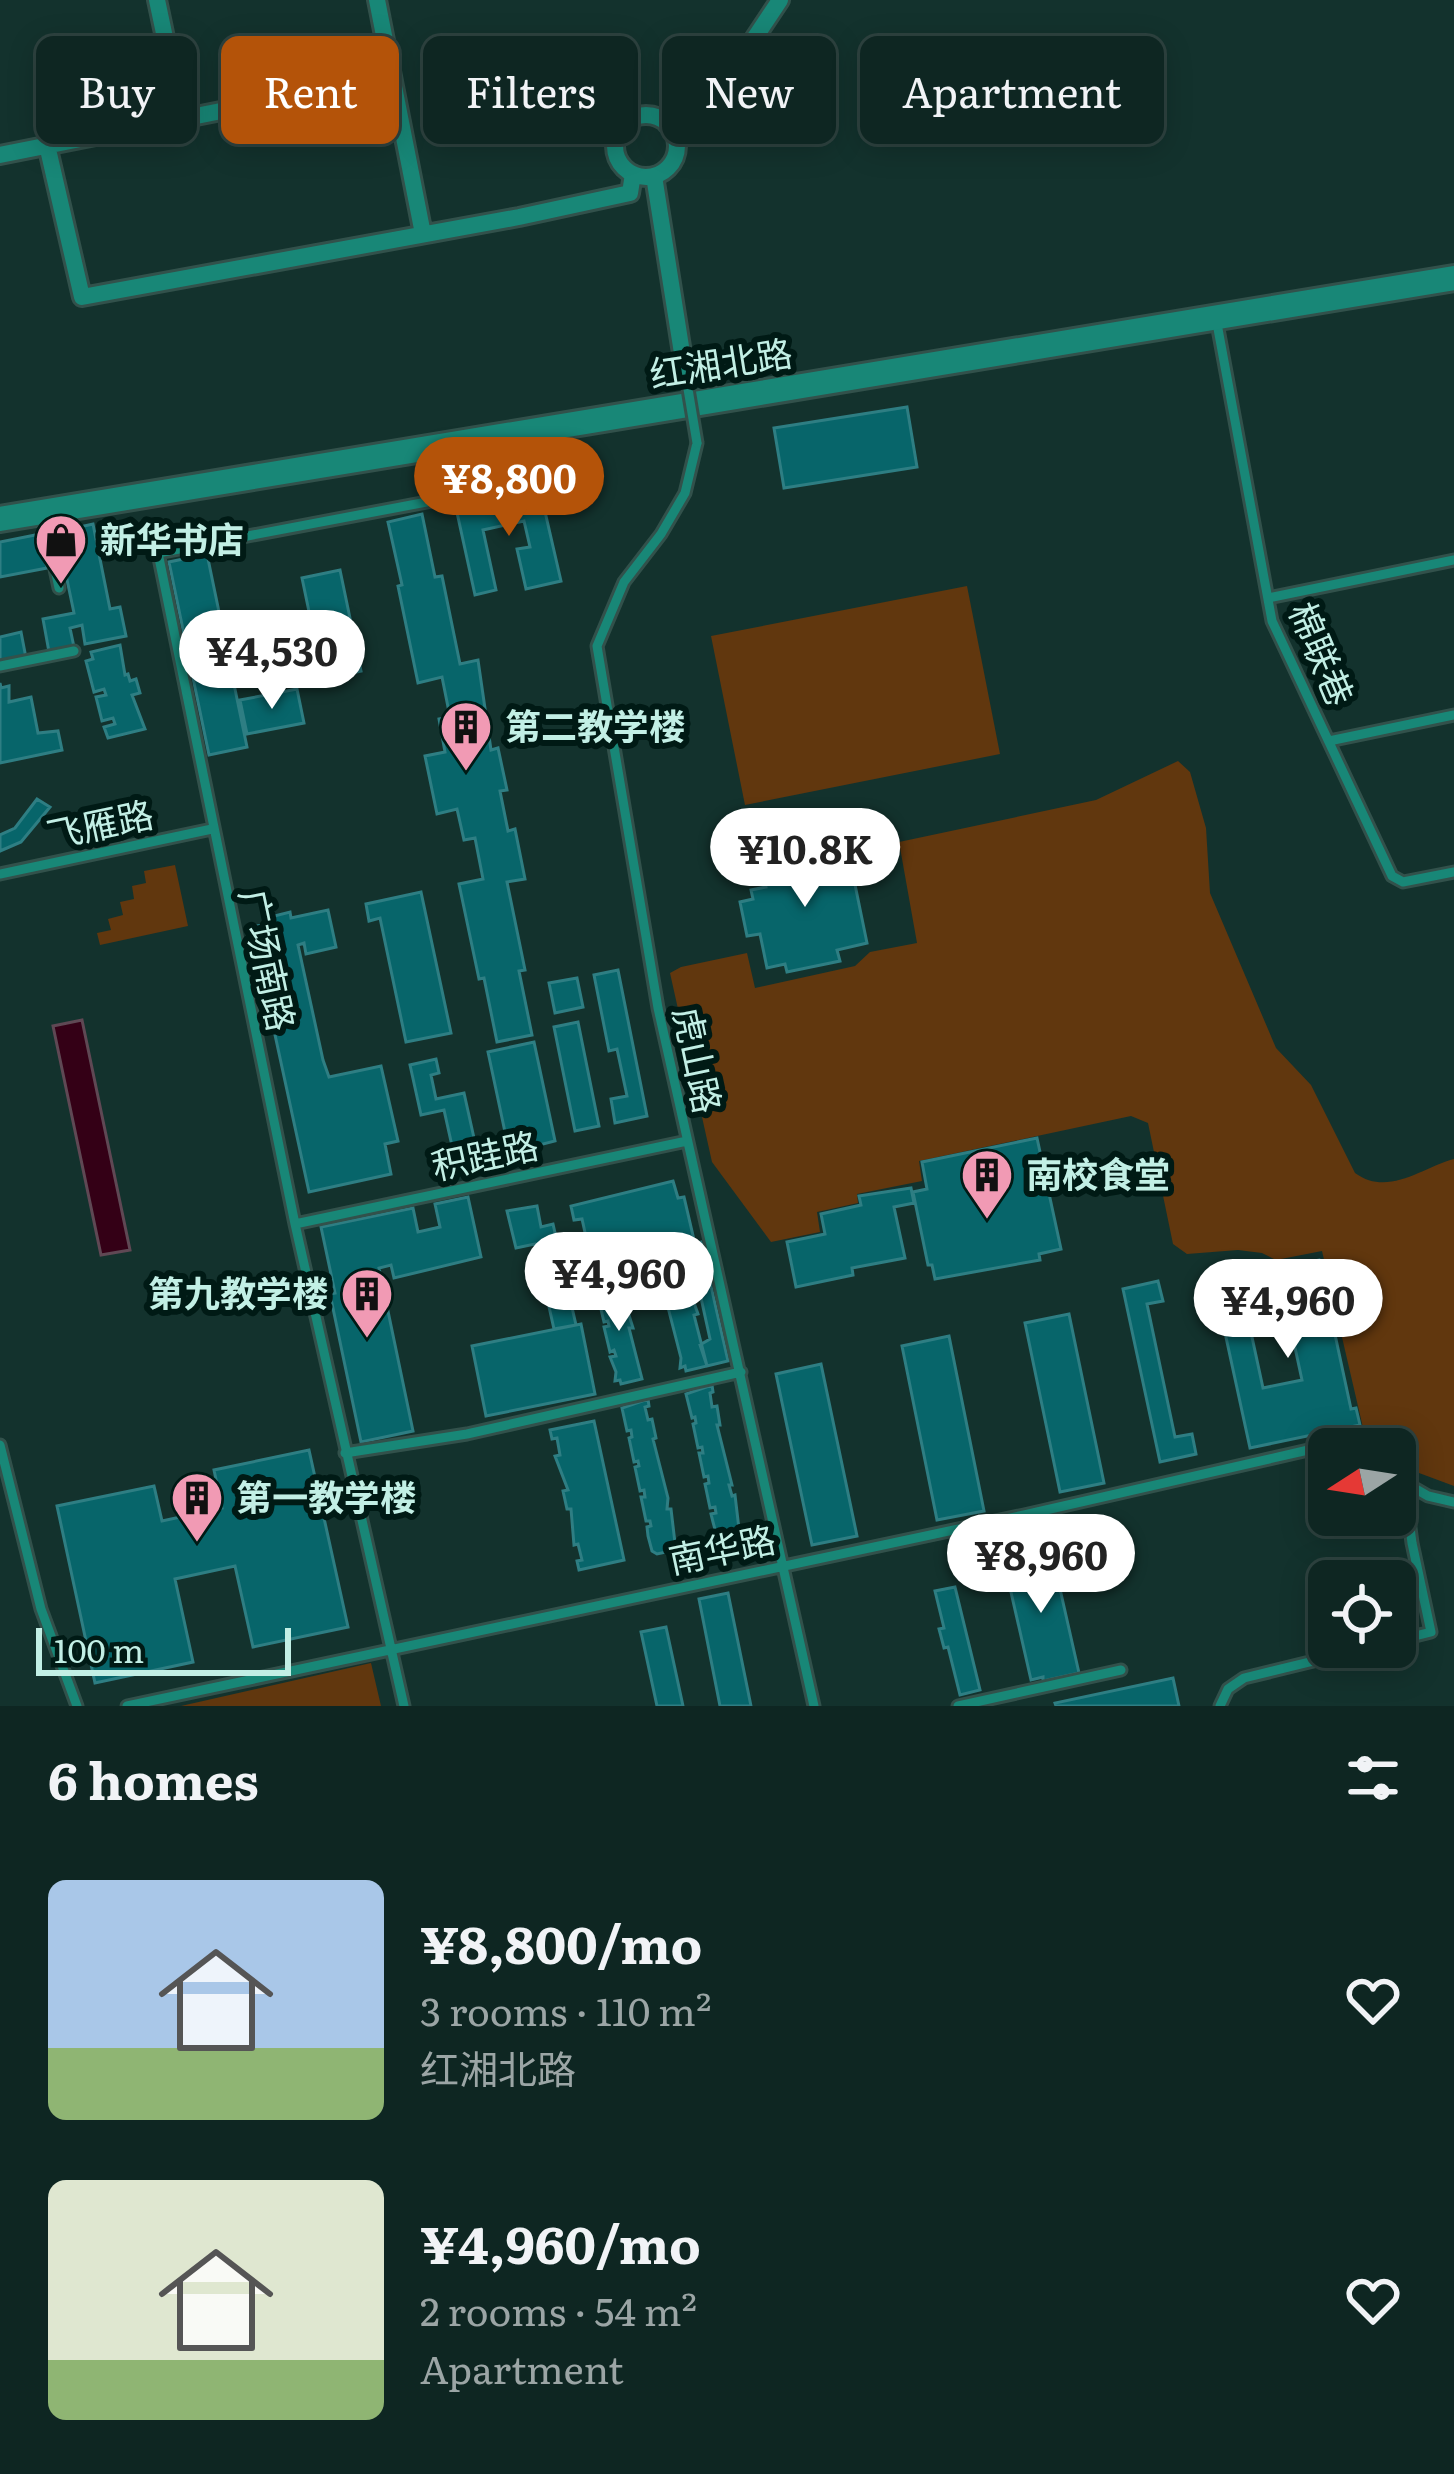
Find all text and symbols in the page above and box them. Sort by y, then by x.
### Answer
chip: Buy [36,36,197,144]
chip: Rent [221,36,399,144]
chip: Filters [423,36,638,144]
chip: New [662,36,836,144]
chip: Apartment [860,36,1164,144]
street label: 红湘北路 [645,324,796,399]
pin: ¥8,800 [411,437,607,539]
text: ¥8,800 [441,447,577,505]
place label: 新华书店 [100,511,244,564]
shop icon: 新华书店 [33,512,89,586]
street label: 棉联巷 [1278,593,1369,713]
pin: ¥4,530 [174,610,370,712]
text: ¥4,530 [206,620,338,678]
place label: 第二教学楼 [505,698,685,751]
building icon: 第二教学楼 [438,699,494,773]
street label: 飞雁路 [41,785,158,860]
pin: ¥10.8K [707,808,903,910]
text: ¥10.8K [737,818,873,876]
street label: 广场南路 [229,884,310,1035]
street label: 虎山路 [662,1001,737,1118]
street label: 积跬路 [426,1116,543,1191]
place label: 南校食堂 [1026,1146,1170,1199]
building icon: 南校食堂 [959,1147,1015,1221]
pin: ¥4,960 [521,1232,717,1334]
text: ¥4,960 [552,1242,686,1300]
pin: ¥4,960 [1190,1259,1386,1361]
place label: 第九教学楼 [148,1265,328,1318]
building icon: 第九教学楼 [339,1266,395,1340]
text: ¥4,960 [1221,1269,1355,1327]
north arrow [1308,1428,1416,1536]
map controls [1308,1428,1416,1668]
place label: 第一教学楼 [236,1469,416,1522]
building icon: 第一教学楼 [169,1470,225,1544]
street label: 南华路 [663,1510,780,1585]
pin: ¥8,960 [943,1514,1139,1616]
text: ¥8,960 [974,1524,1108,1582]
button: locate [1308,1560,1416,1668]
scale bar [36,1622,291,1675]
text: 100 m [54,1624,144,1673]
text: 6 homes [48,1740,259,1816]
icon: filters [1340,1745,1406,1811]
text: ¥8,800/mo [420,1904,702,1980]
icon: home [144,1928,288,2072]
icon: heart [1340,1967,1406,2033]
text: 3 rooms · 110 m² [420,1980,711,2038]
text: 红湘北路 [420,2038,576,2096]
text: ¥4,960/mo [420,2204,701,2280]
icon: home [144,2228,288,2372]
icon: heart [1340,2267,1406,2333]
text: 2 rooms · 54 m² [420,2280,697,2338]
text: Apartment [420,2338,624,2396]

